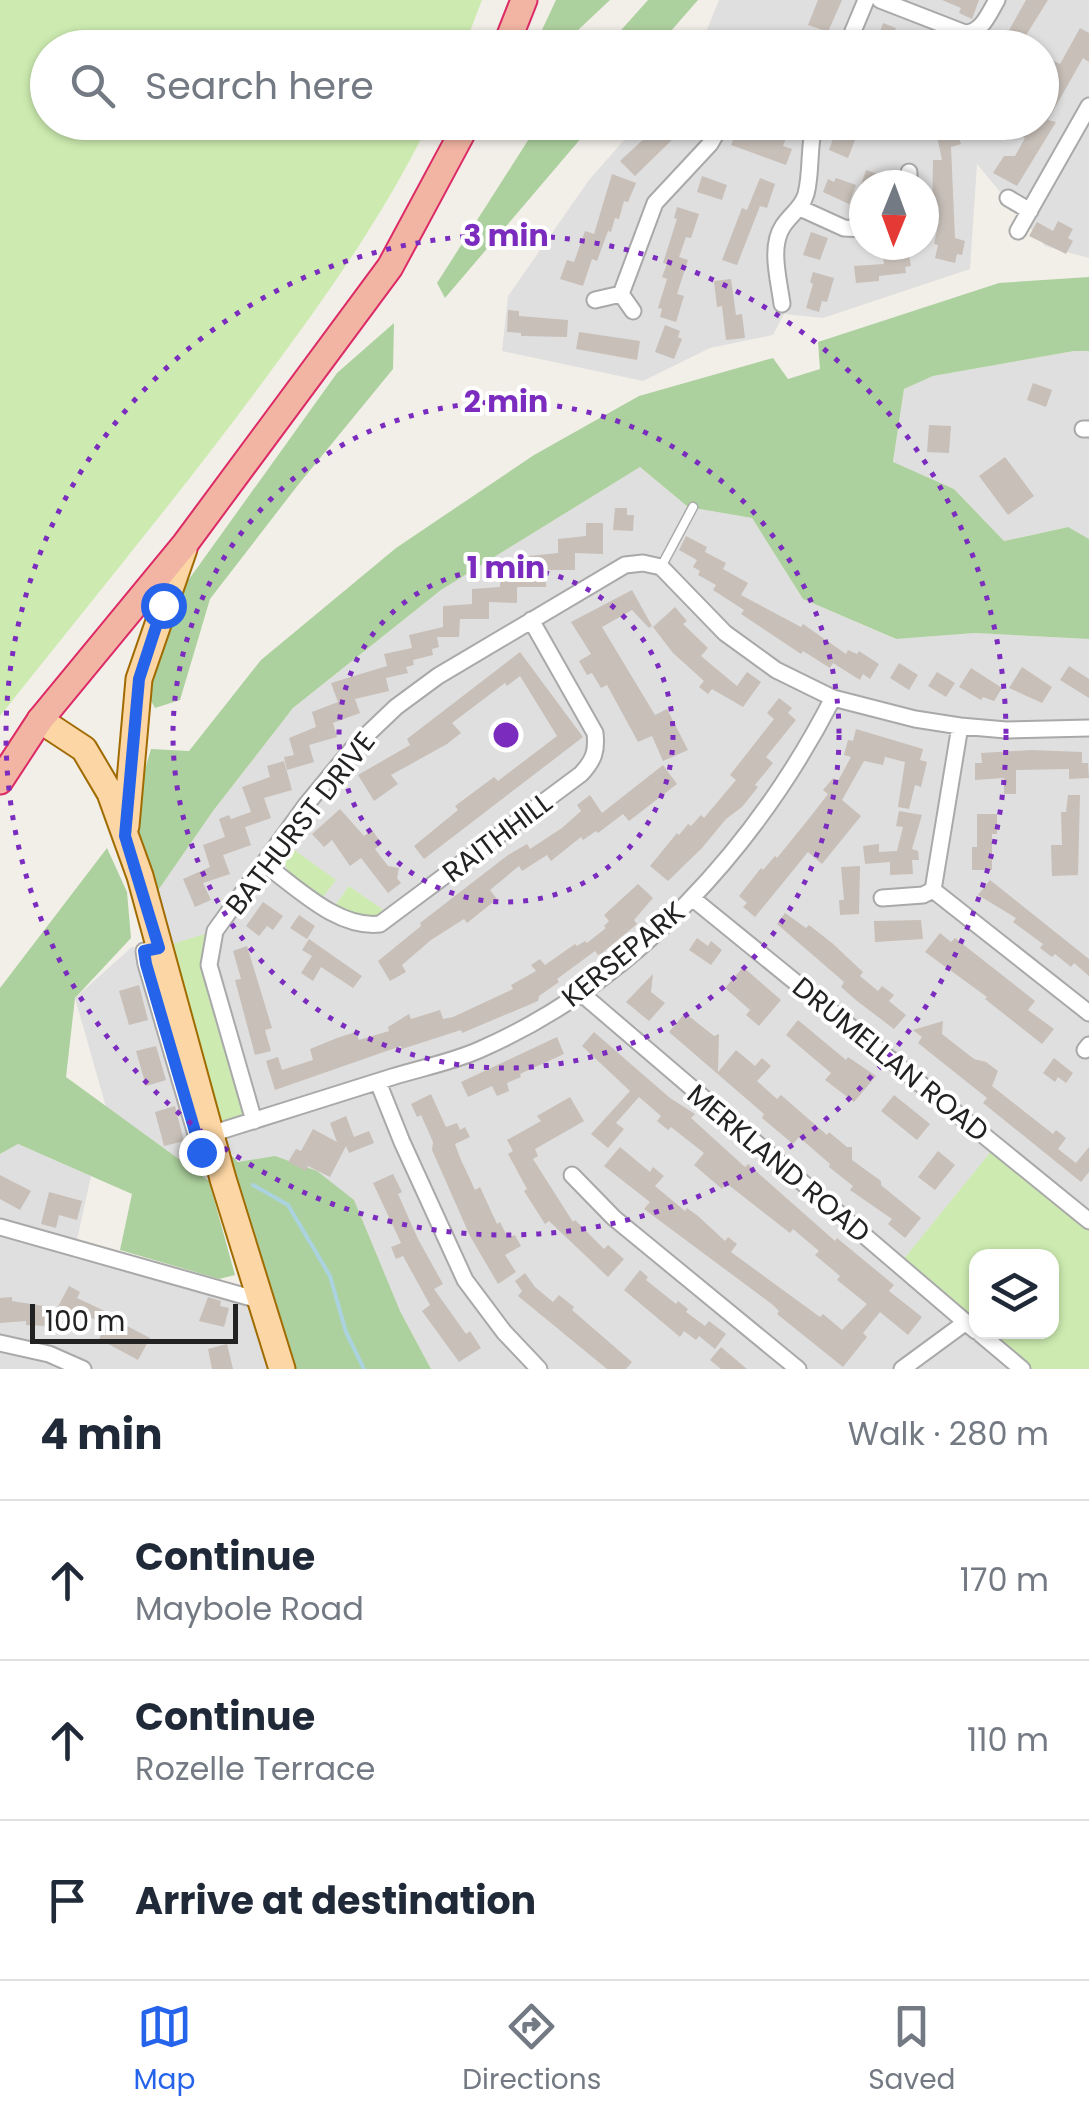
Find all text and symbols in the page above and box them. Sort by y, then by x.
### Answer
search box [30,30,1059,140]
icon: search [65,58,120,113]
text: Search here [145,59,374,112]
north arrow [849,170,939,260]
text: 3 min [463,214,549,257]
text: 2 min [464,380,548,423]
text: 1 min [467,546,545,589]
route start [141,583,187,629]
centre of rings [488,717,524,753]
street label: BATHURST DRIVE [217,724,384,923]
street label: RAITHHILL [435,783,560,891]
street label: KERSEPARK [554,893,693,1016]
street label: DRUMELLAN ROAD [784,968,997,1151]
street label: MERKLAND ROAD [679,1075,879,1252]
route end [179,1130,225,1176]
map controls [969,1249,1059,1339]
button: layers [969,1249,1059,1339]
scale bar [30,1299,238,1344]
text: 100 m [45,1302,125,1341]
text: 4 min [40,1405,163,1464]
text: Walk · 280 m [848,1411,1049,1456]
text: Continue [135,1530,315,1583]
icon: ahead [40,1553,95,1608]
text: 170 m [960,1557,1049,1602]
text: Maybole Road [135,1586,364,1631]
text: Continue [135,1690,315,1743]
icon: ahead [40,1713,95,1768]
text: 110 m [967,1717,1049,1762]
text: Rozelle Terrace [135,1746,375,1791]
icon: arrive [40,1873,95,1928]
text: Arrive at destination [135,1874,536,1927]
tab: Map [133,1999,195,2101]
tab: Directions [462,1999,601,2101]
tab: Saved [868,1999,956,2101]

